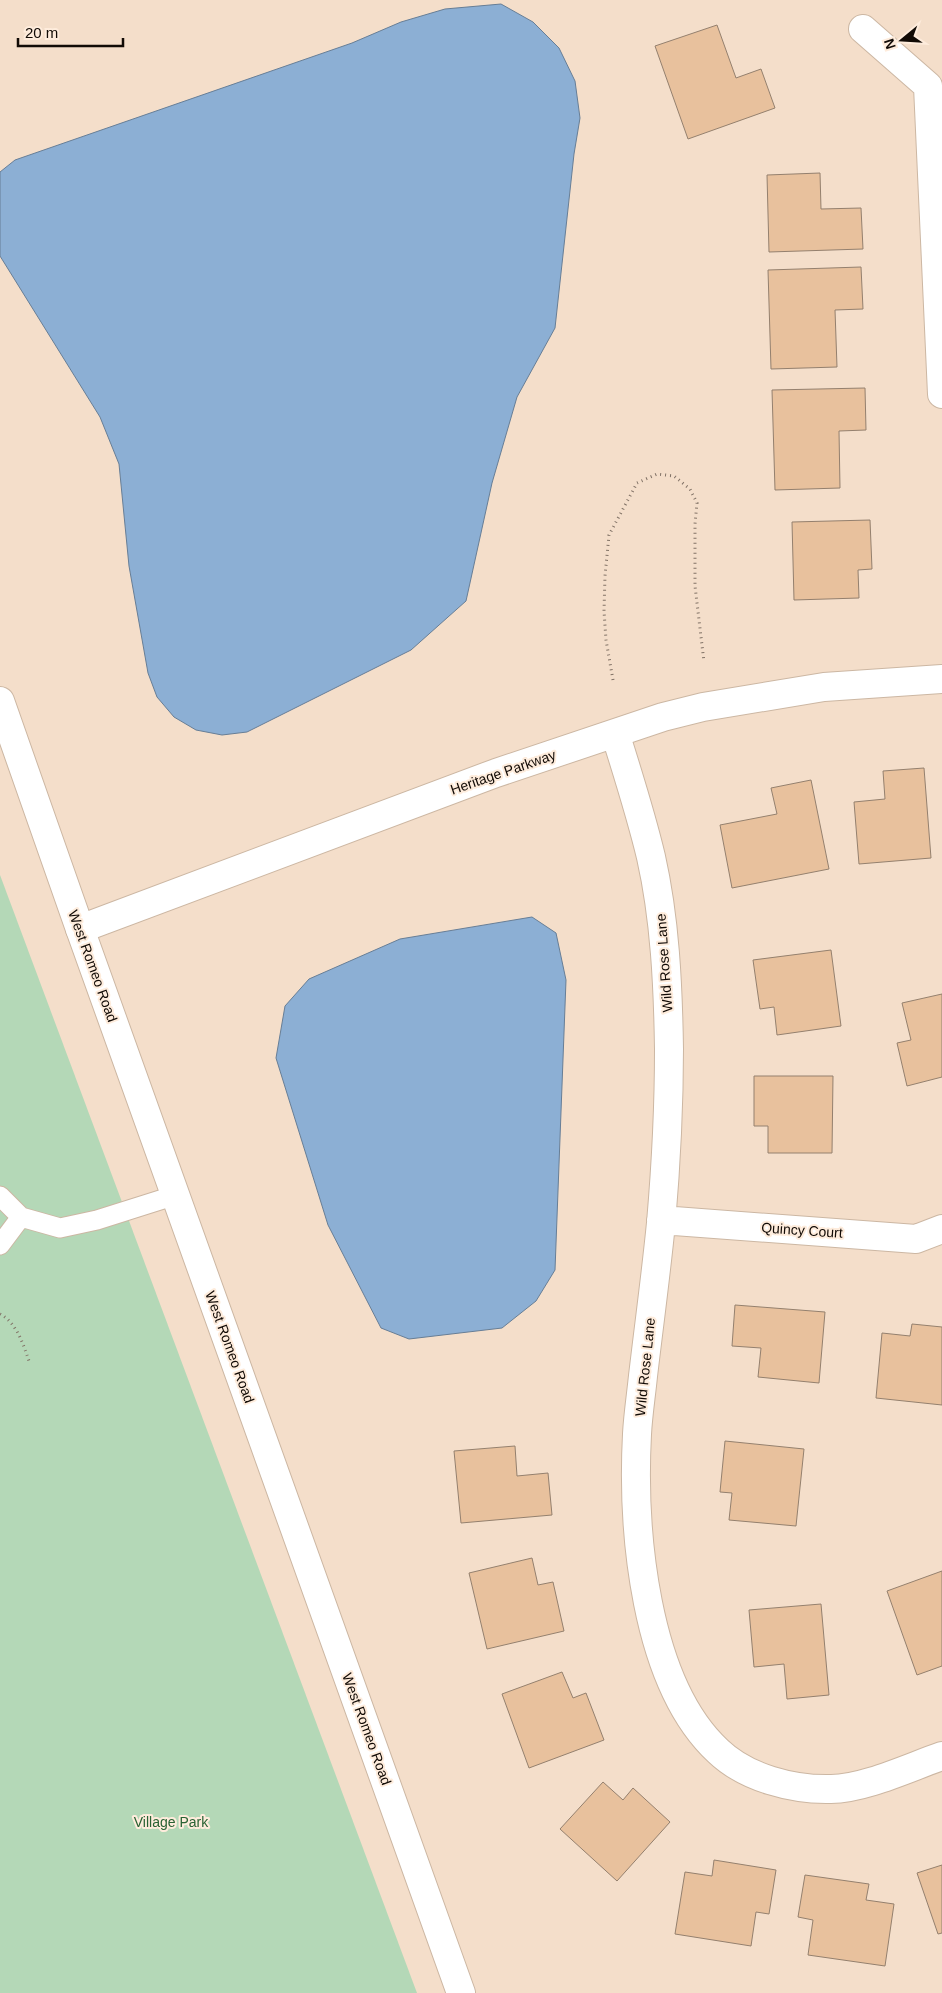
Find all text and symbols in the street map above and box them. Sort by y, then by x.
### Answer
scale bar [18,15,122,47]
north arrow [877,15,927,65]
text: 20 m [25,24,58,41]
text: N [880,37,899,51]
street label: Heritage Parkway [448,746,558,798]
street label: West Romeo Road [65,908,121,1024]
street label: Wild Rose Lane [653,913,675,1013]
street label: Quincy Court [761,1219,843,1241]
street label: West Romeo Road [202,1289,258,1405]
street label: Wild Rose Lane [632,1317,658,1417]
street label: West Romeo Road [339,1671,395,1787]
park label: Village Park [134,1814,209,1830]

